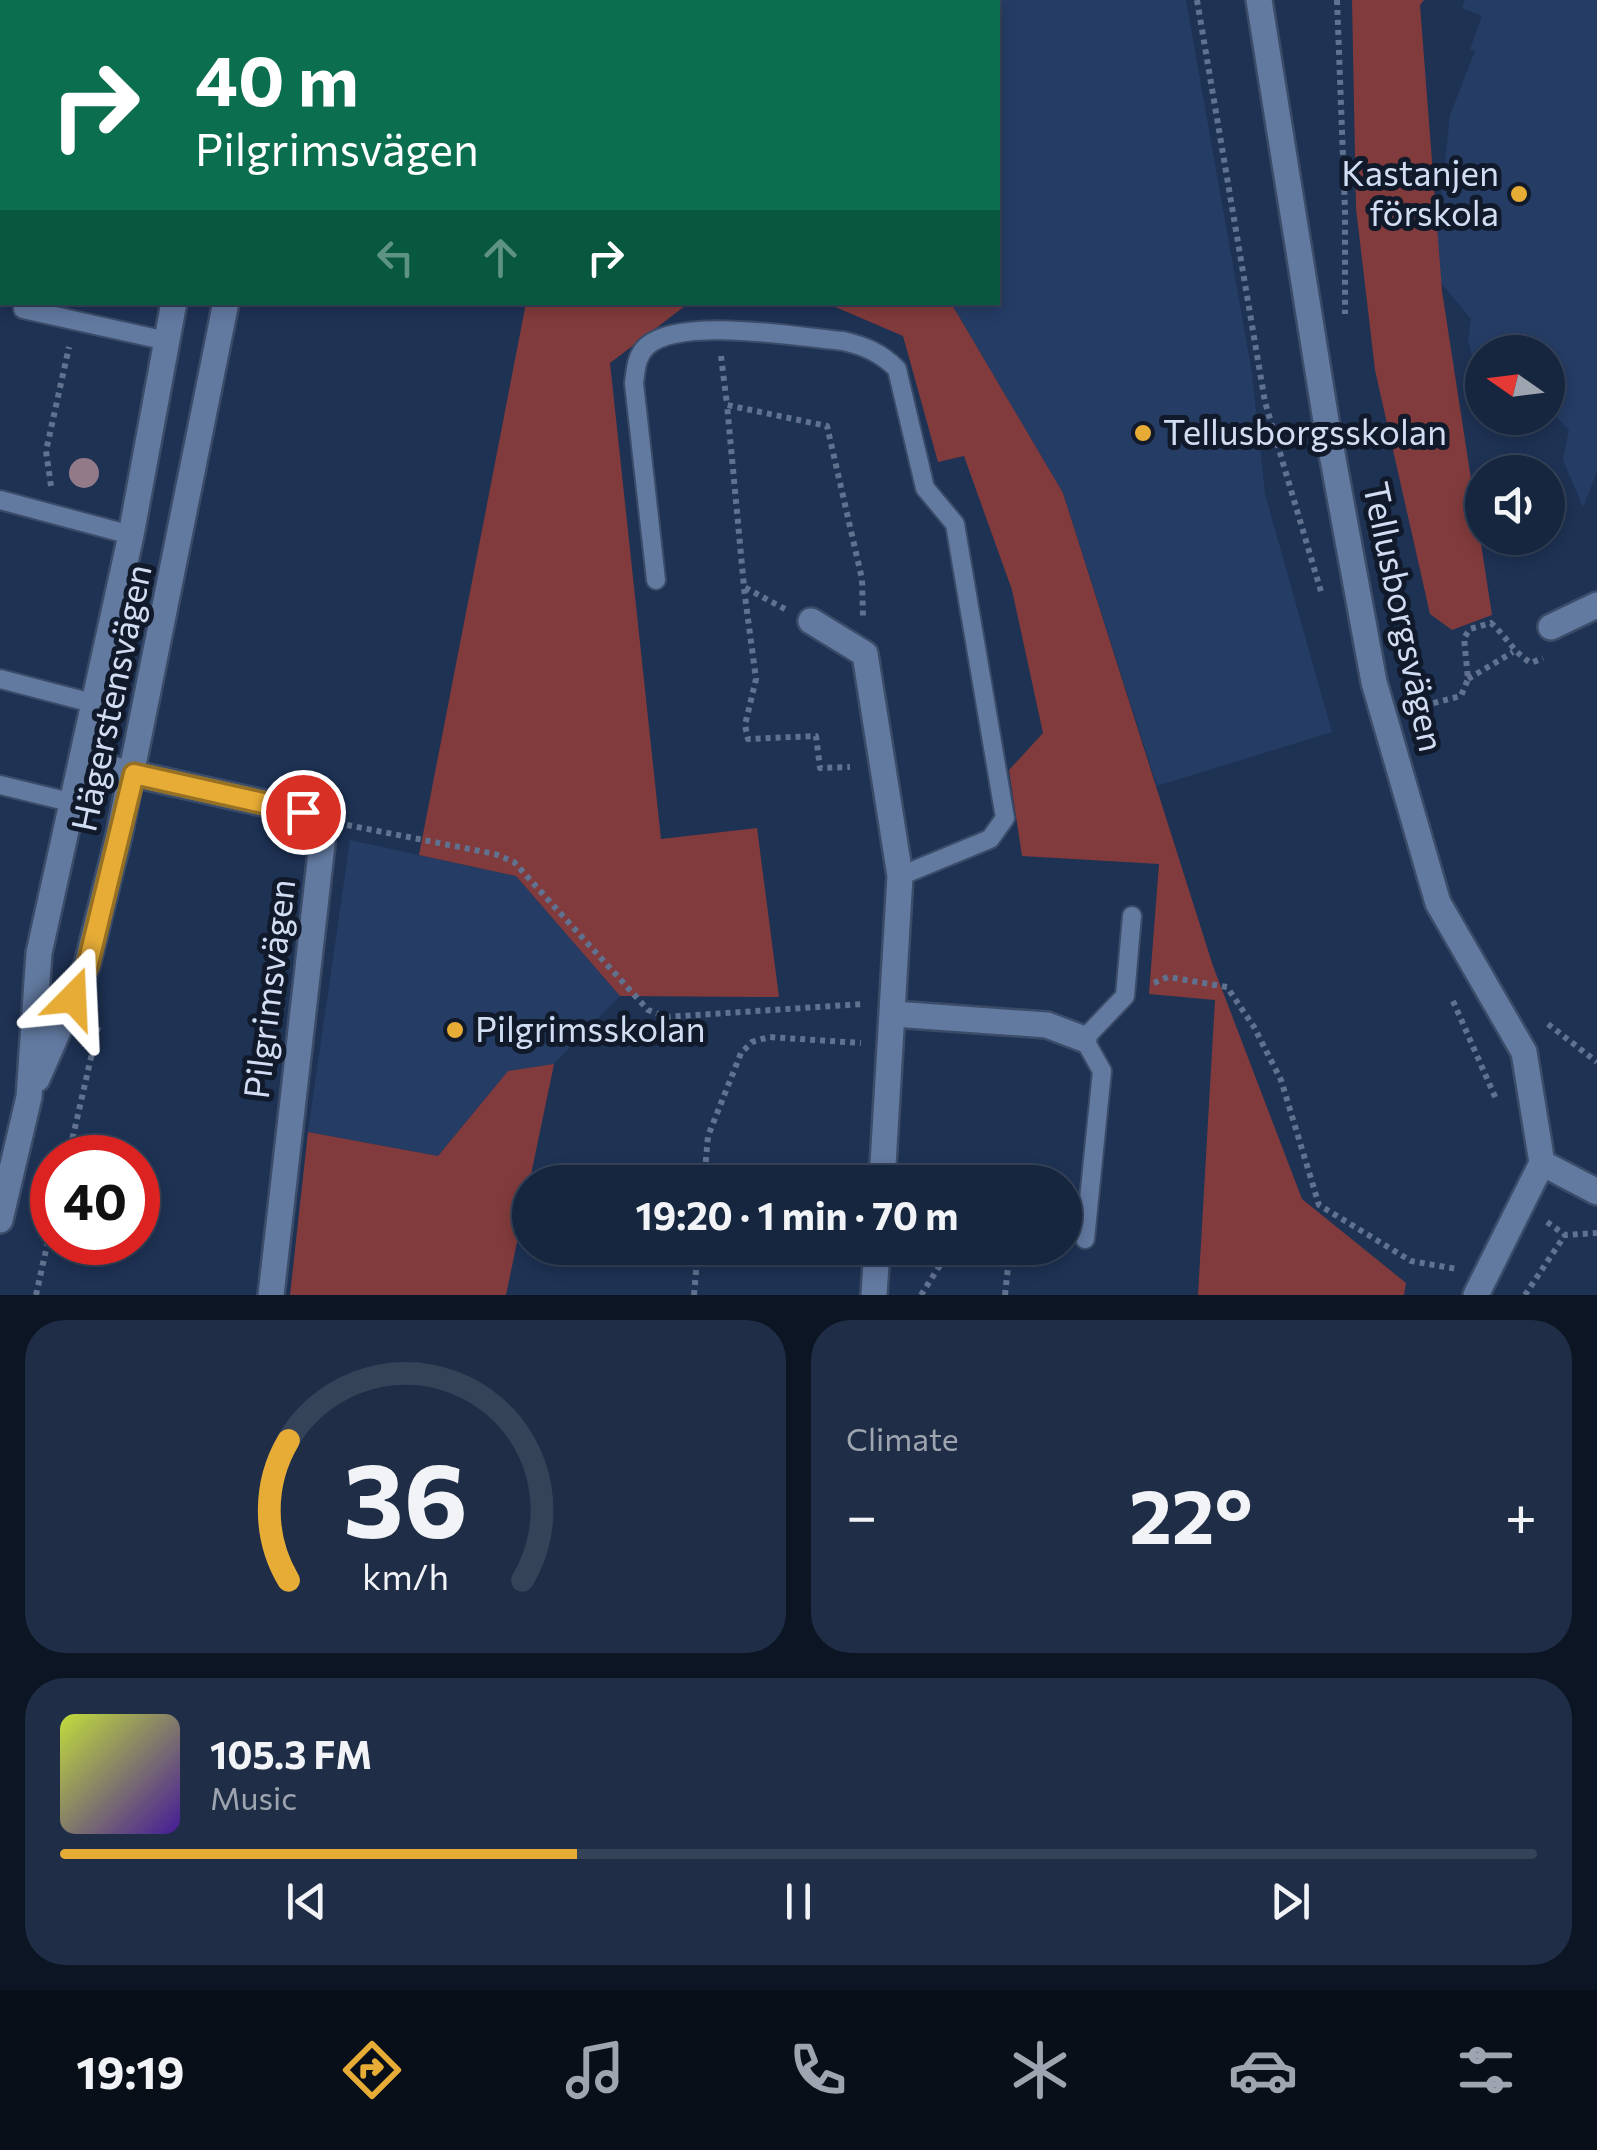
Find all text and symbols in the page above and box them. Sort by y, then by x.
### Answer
text: 40 m [195,35,359,120]
icon: right [30,40,160,170]
text: Pilgrimsvägen [195,120,479,175]
place label: Kastanjen förskola [1341,150,1499,233]
marker: Kastanjen förskola [1508,183,1530,205]
icon: left [368,230,423,285]
icon: ahead [473,230,528,285]
icon: right [578,230,633,285]
north arrow [1465,335,1565,435]
map controls [1465,335,1565,555]
place label: Tellusborgsskolan [1163,409,1447,452]
marker: Tellusborgsskolan [1132,422,1154,444]
button: sound [1465,455,1565,555]
street label: Tellusborgsvägen [1356,478,1455,755]
street label: Hägerstensvägen [60,560,159,835]
pin [261,770,346,855]
icon: arrive [276,785,331,840]
street label: Pilgrimsvägen [233,876,302,1101]
position arrow [21,946,125,1050]
place label: Pilgrimsskolan [475,1006,705,1049]
marker: Pilgrimsskolan [444,1019,466,1041]
speed limit sign: 40 [30,1135,160,1265]
text: 19:20 · 1 min · 70 m [636,1191,958,1238]
text: Climate [846,1418,959,1458]
text: 36 [343,1432,468,1559]
text: 22° [1129,1468,1253,1559]
text: − [846,1480,877,1547]
text: + [1505,1480,1537,1547]
text: km/h [362,1554,449,1597]
text: 105.3 FM [210,1730,372,1777]
text: Music [210,1777,297,1817]
icon: previous [279,1874,334,1929]
icon: pause [771,1874,826,1929]
icon: next [1263,1874,1318,1929]
icon: directions [337,2035,407,2105]
icon: music [560,2035,630,2105]
icon: phone [783,2035,853,2105]
icon: climate [1005,2035,1075,2105]
icon: car [1228,2035,1298,2105]
icon: filters [1451,2035,1521,2105]
text: 19:19 [76,2043,185,2098]

